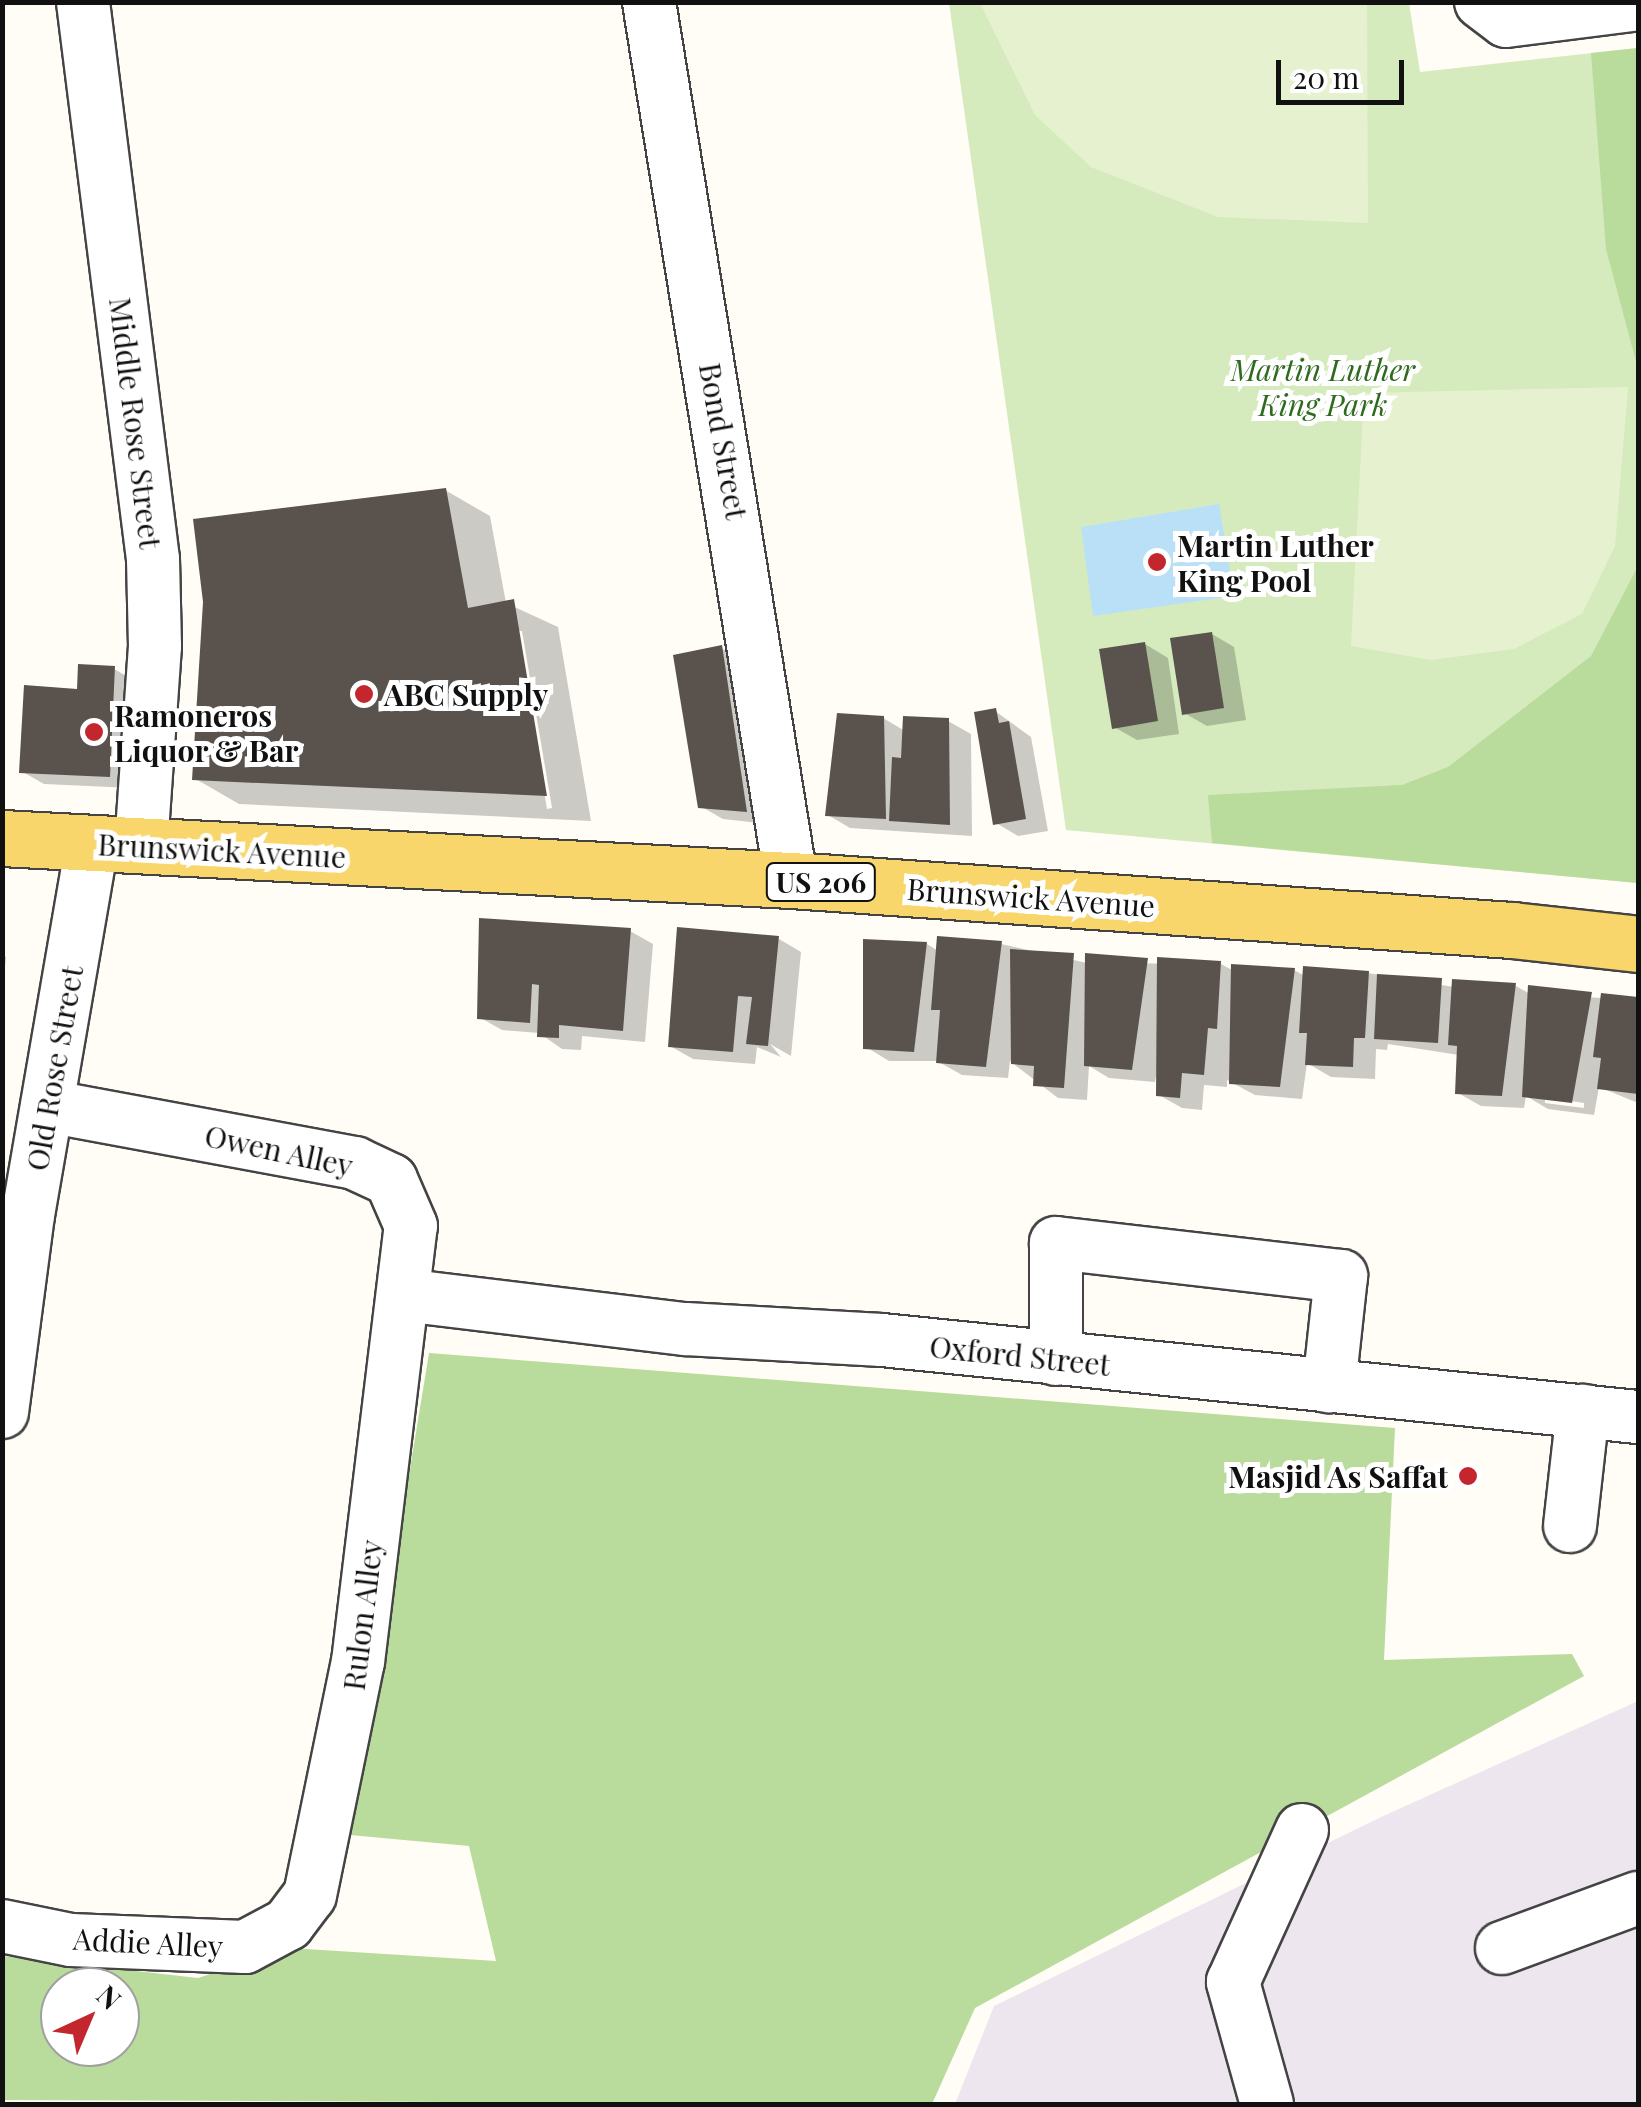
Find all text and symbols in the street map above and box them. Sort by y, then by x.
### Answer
scale bar [1281,40,1408,102]
text: 20 m [1293,57,1359,97]
street label: Middle Rose Street [103,295,169,551]
park label: Martin Luther King Park [1231,351,1415,422]
street label: Bond Street [693,360,755,522]
place label: Martin Luther King Pool [1177,527,1374,598]
marker: Martin Luther King Pool [1146,551,1168,573]
place label: ABC Supply [384,676,548,712]
marker: ABC Supply [353,683,375,705]
place label: Ramoneros Liquor & Bar [114,697,299,768]
marker: Ramoneros Liquor & Bar [83,721,105,743]
street label: Brunswick Avenue [96,825,348,875]
road number: US 206 [764,859,878,905]
street label: Brunswick Avenue [905,870,1157,924]
street label: Old Rose Street [18,963,90,1173]
street label: Owen Alley [201,1117,357,1183]
street label: Oxford Street [928,1328,1112,1382]
place label: Masjid As Saffat [1227,1458,1448,1494]
marker: Masjid As Saffat [1457,1465,1479,1487]
street label: Rulon Alley [335,1537,389,1693]
street label: Addie Alley [72,1920,224,1964]
north arrow [40,1967,140,2067]
text: N [90,1976,130,2017]

